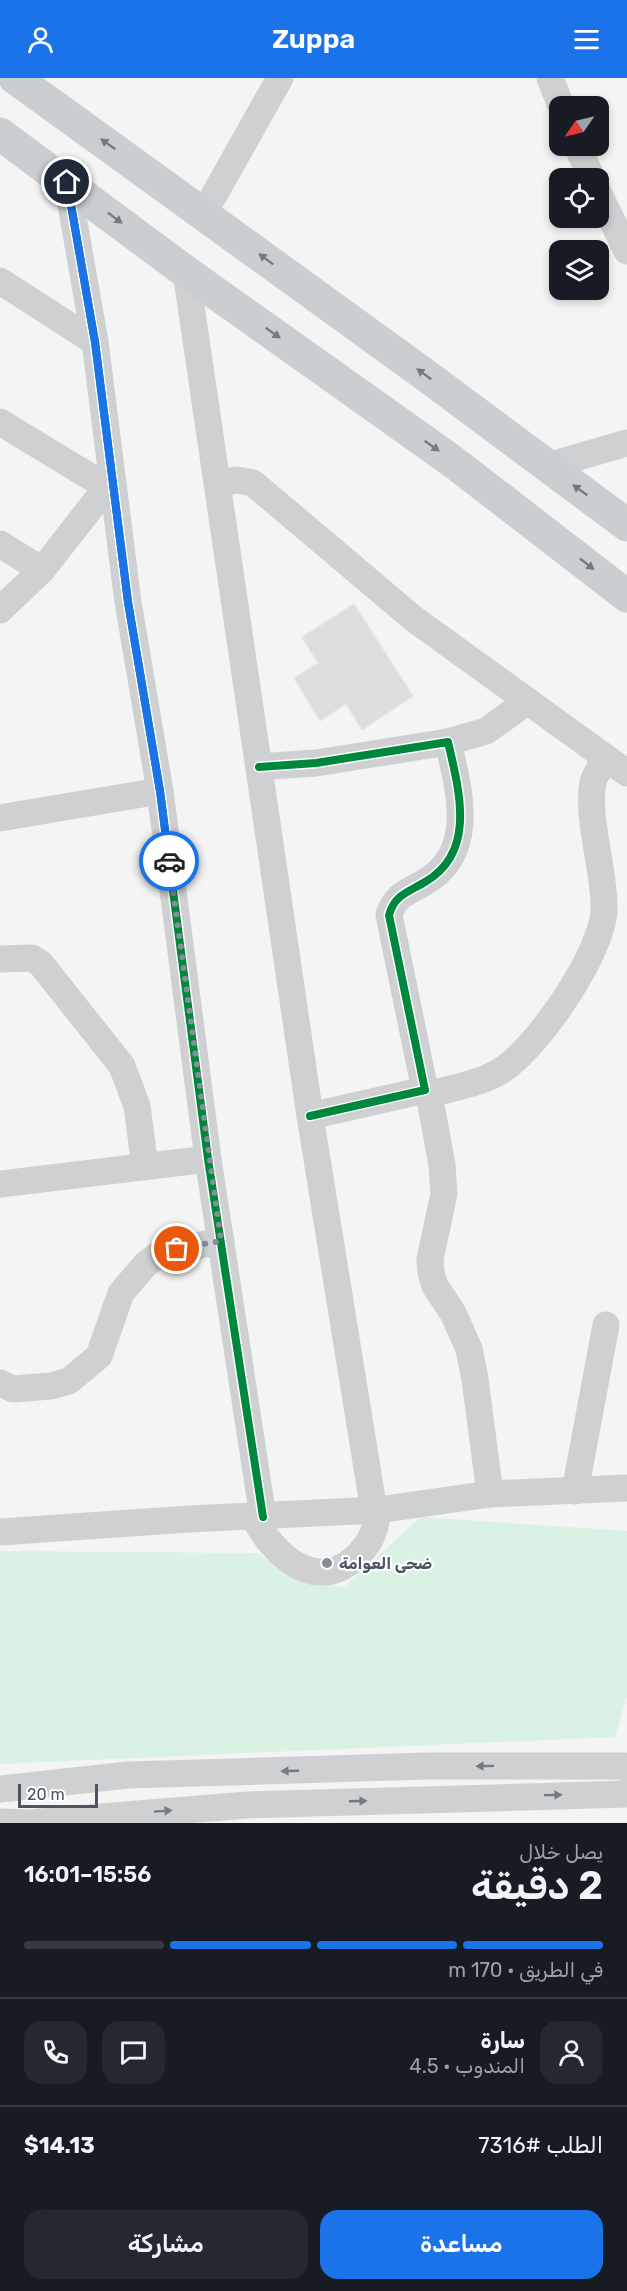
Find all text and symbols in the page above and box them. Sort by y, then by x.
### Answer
icon: person [24,23,57,56]
text: Zuppa [272,23,355,55]
icon: menu [570,23,603,56]
north arrow [549,96,609,156]
map controls [549,96,609,300]
one-way arrow [101,139,116,151]
pin [41,156,92,207]
icon: home [50,165,83,198]
button: locate [549,168,609,228]
one-way arrow [107,212,123,224]
button: layers [549,240,609,300]
one-way arrow [258,254,273,266]
one-way arrow [264,327,280,339]
one-way arrow [416,368,432,380]
one-way arrow [423,440,439,452]
one-way arrow [573,484,589,496]
one-way arrow [579,557,595,570]
courier [139,831,199,891]
icon: car [153,845,186,878]
pin [151,1223,202,1274]
icon: bag [160,1232,193,1265]
place label: ضحى العوامة [339,1554,432,1573]
marker: ضحى العوامة [320,1556,334,1570]
one-way arrow [476,1761,495,1771]
one-way arrow [281,1767,300,1776]
scale bar [18,1781,98,1808]
text: 20 m [27,1785,65,1804]
one-way arrow [543,1791,562,1800]
one-way arrow [348,1797,367,1806]
one-way arrow [154,1806,173,1816]
text: يصل خلال [519,1840,603,1864]
text: 15:56–16:01 [24,1861,151,1888]
text: 2 دقيقة [471,1863,603,1909]
text: في الطريق · 170 m [448,1958,603,1982]
button: phone [24,2021,87,2084]
button: chat [102,2021,165,2084]
button: person [540,2021,603,2084]
text: سارة [480,2027,525,2054]
text: المندوب · 4.5 [409,2054,525,2078]
text: $14.13 [24,2132,95,2159]
text: الطلب #7316 [478,2132,603,2159]
button: مشاركة [24,2210,308,2279]
button: مساعدة [320,2210,603,2279]

